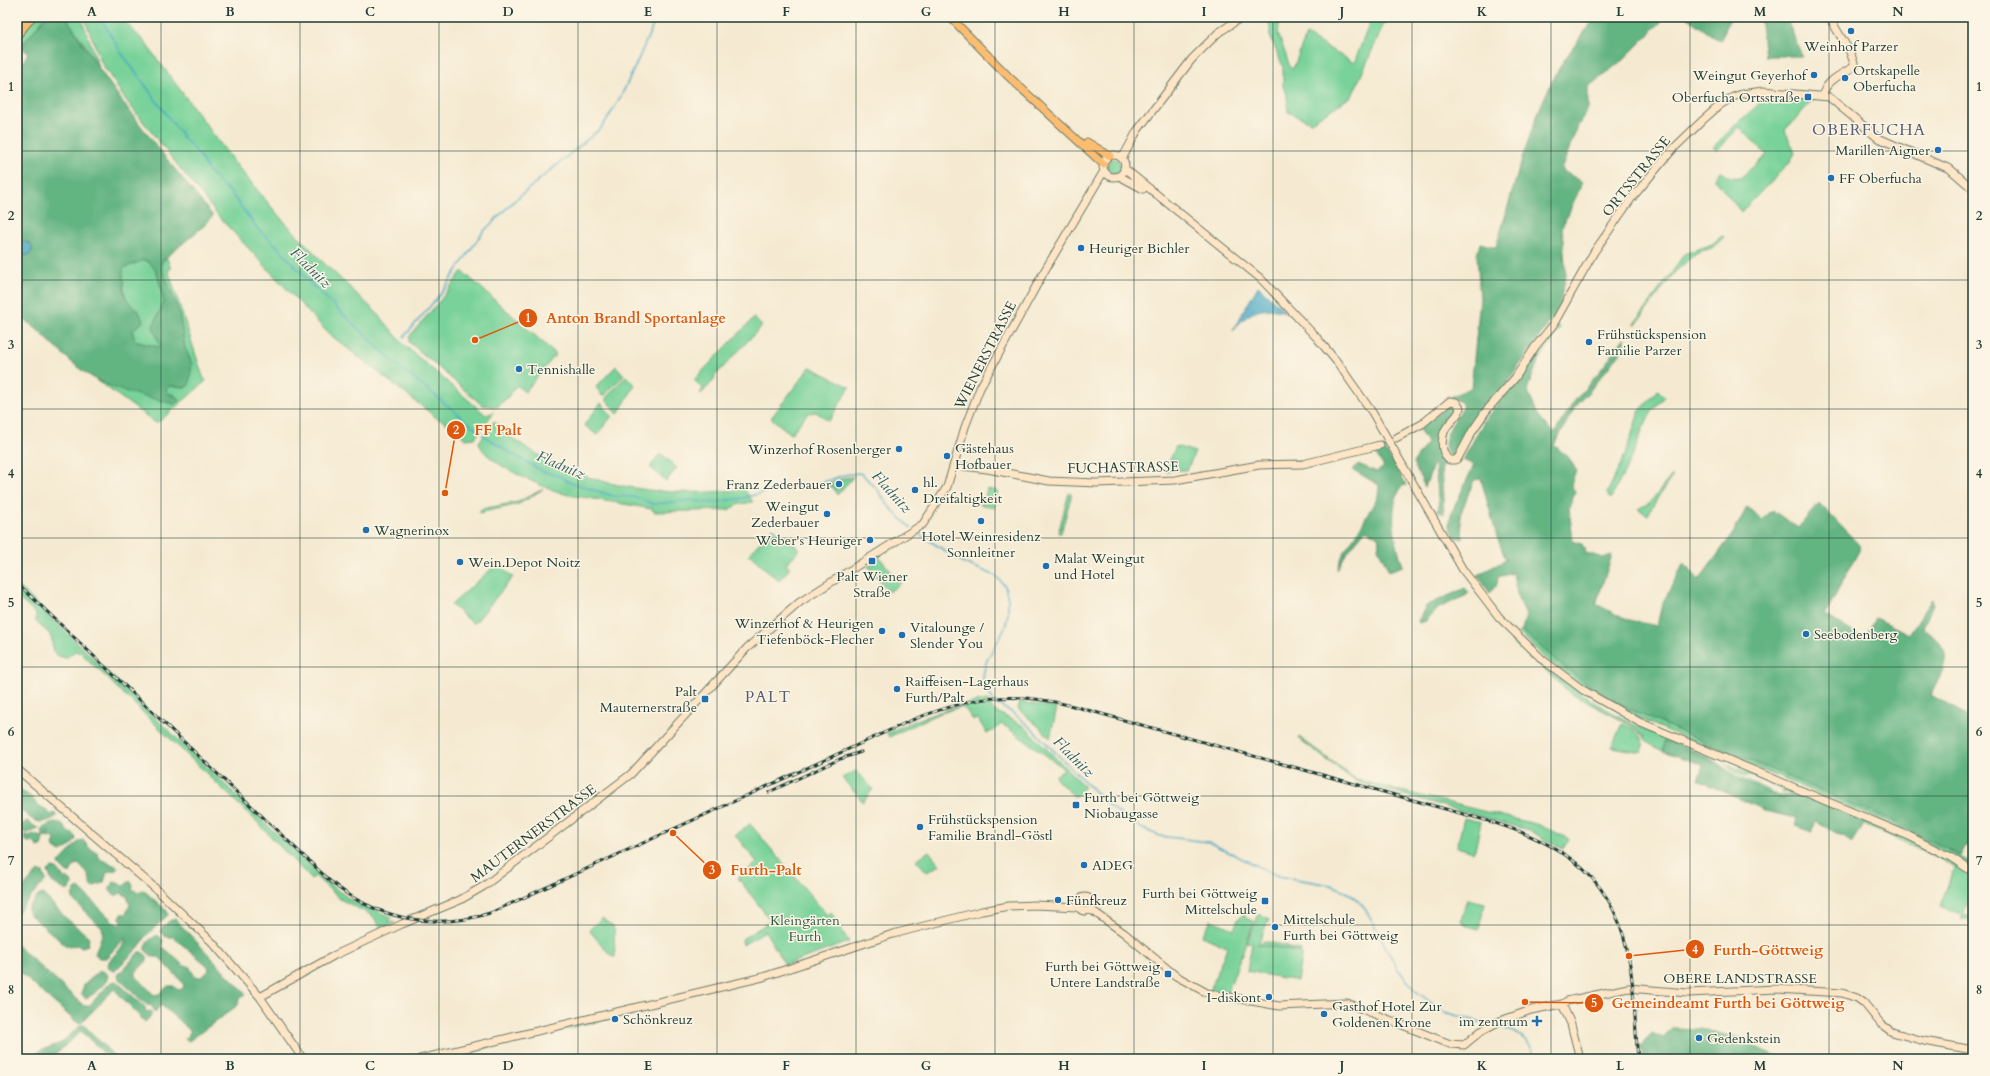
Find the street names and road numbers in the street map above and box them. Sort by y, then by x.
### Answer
street label: ORTSSTRASSE [1598,132,1675,221]
street label: WIENERSTRASSE [950,298,1021,413]
street label: FUCHASTRASSE [1067,457,1179,478]
street label: MAUTERNERSTRASSE [466,780,600,887]
street label: OBERE LANDSTRASSE [1663,969,1817,988]

